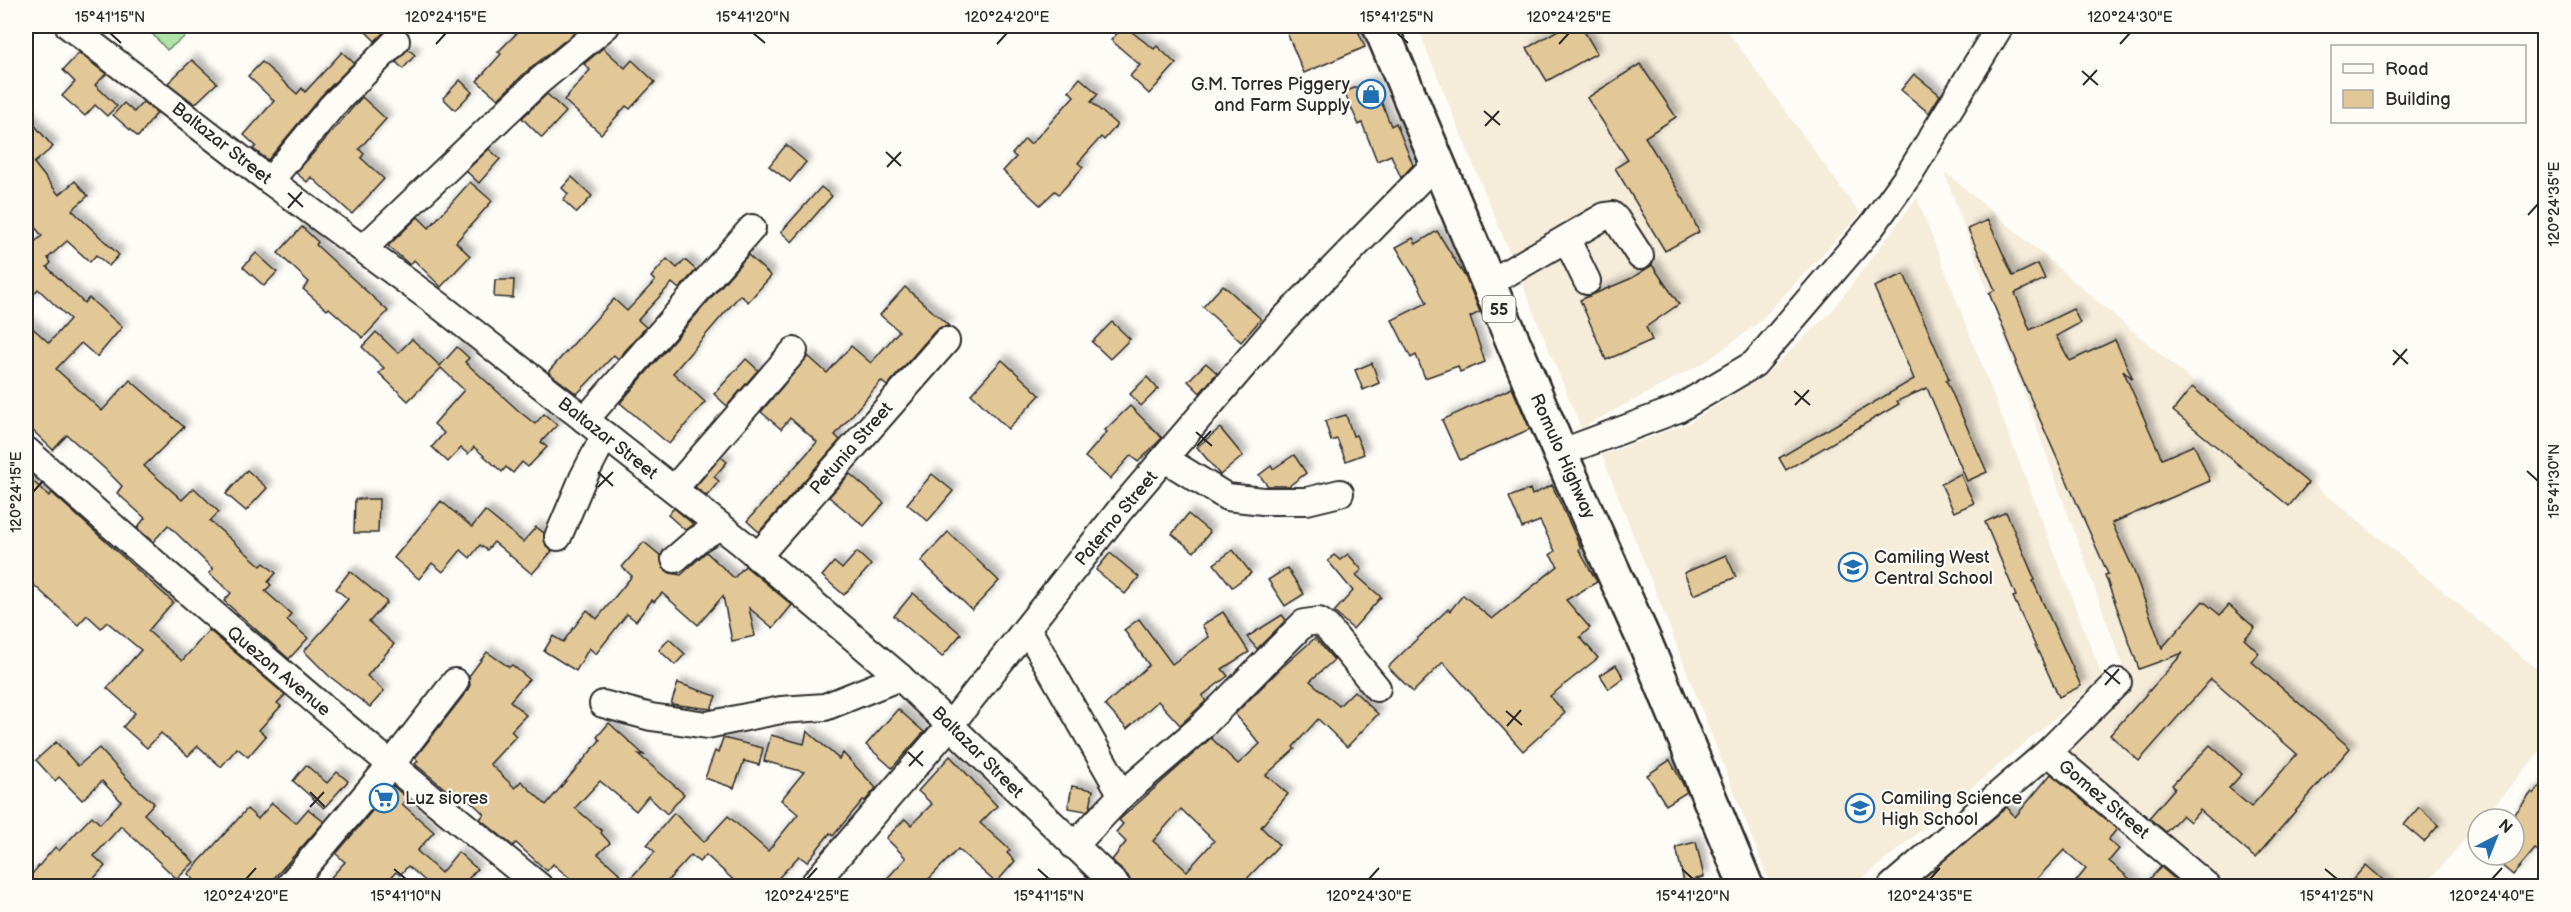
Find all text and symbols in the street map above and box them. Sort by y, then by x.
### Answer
text: 15°41'15"N [75,8,145,27]
text: 120°24'15"E [405,8,487,27]
text: 15°41'20"N [716,8,790,27]
text: 120°24'20"E [965,8,1049,27]
text: 15°41'25"N [1360,8,1434,27]
text: 120°24'25"E [1527,8,1611,27]
text: 120°24'30"E [2087,8,2173,27]
legend [2331,45,2526,123]
text: Road [2385,59,2429,80]
place label: G.M. Torres Piggery and Farm Supply [1191,74,1351,116]
shop icon: G.M. Torres Piggery and Farm Supply [1355,78,1387,110]
text: Building [2385,89,2451,110]
street label: Baltazar Street [168,98,276,189]
text: 120°24'35"E [2545,161,2564,246]
road number: 55 [1482,296,1516,322]
street label: Romulo Highway [1526,390,1600,523]
street label: Baltazar Street [554,393,662,484]
street label: Petunia Street [806,398,897,499]
text: 15°41'30"N [2545,444,2564,518]
text: 120°24'15"E [7,451,26,533]
street label: Paterno Street [1071,466,1162,570]
place label: Camiling West Central School [1874,547,1993,589]
school or university icon: Camiling West Central School [1837,551,1869,583]
street label: Quezon Avenue [223,622,335,721]
street label: Baltazar Street [928,702,1028,803]
street label: Gomez Street [2054,755,2154,844]
supermarket icon: Luz siores [368,782,400,814]
place label: Luz siores [405,788,488,809]
place label: Camiling Science High School [1881,788,2022,830]
school or university icon: Camiling Science High School [1844,792,1876,824]
north arrow [2466,807,2526,867]
text: N [2494,816,2516,838]
text: 120°24'20"E [204,887,288,906]
text: 15°41'10"N [371,887,441,906]
text: 120°24'25"E [765,887,849,906]
text: 15°41'15"N [1014,887,1084,906]
text: 120°24'30"E [1326,887,1412,906]
text: 15°41'20"N [1656,887,1730,906]
text: 120°24'35"E [1888,887,1973,906]
text: 15°41'25"N [2300,887,2374,906]
text: 120°24'40"E [2450,887,2535,906]

